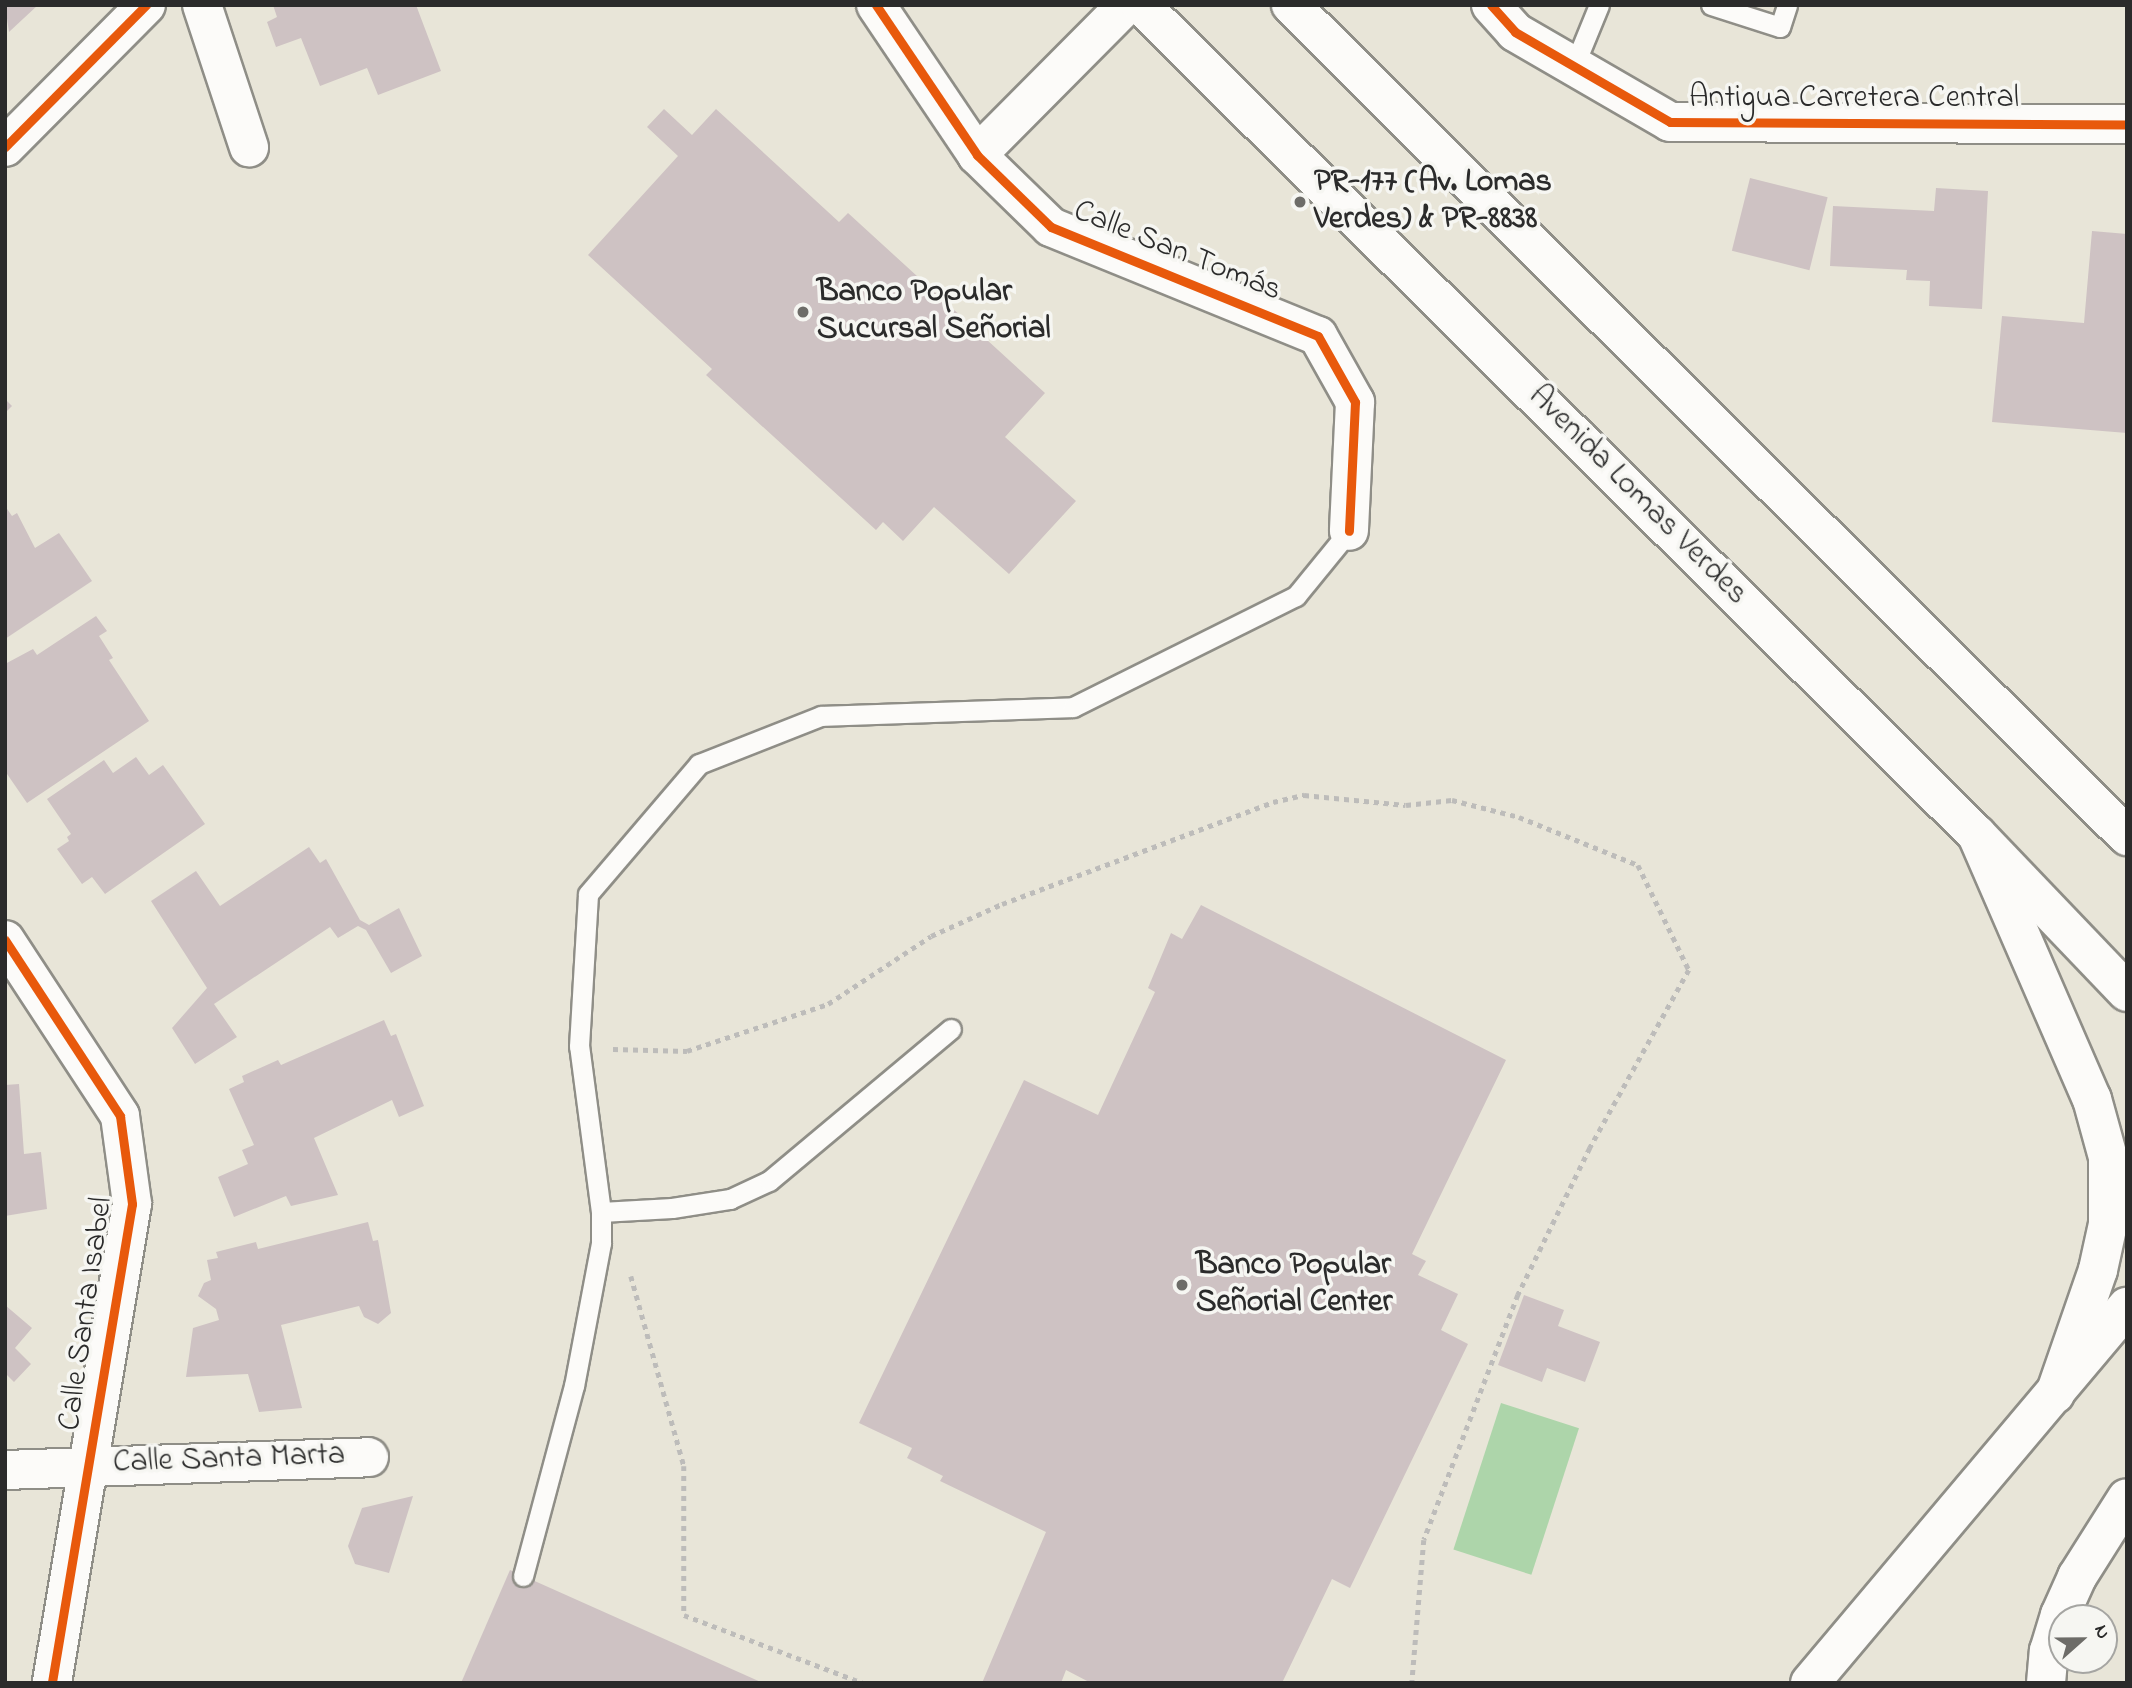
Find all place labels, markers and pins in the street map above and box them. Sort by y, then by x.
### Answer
place label: PR-177 (Av. Lomas Verdes) & PR-8838 [1314,165,1552,240]
marker: PR-177 (Av. Lomas Verdes) & PR-8838 [1292,194,1308,210]
place label: Banco Popular Sucursal Señorial [817,275,1051,350]
marker: Banco Popular Sucursal Señorial [795,304,811,320]
place label: Banco Popular Señorial Center [1196,1248,1392,1323]
marker: Banco Popular Señorial Center [1174,1277,1190,1293]

